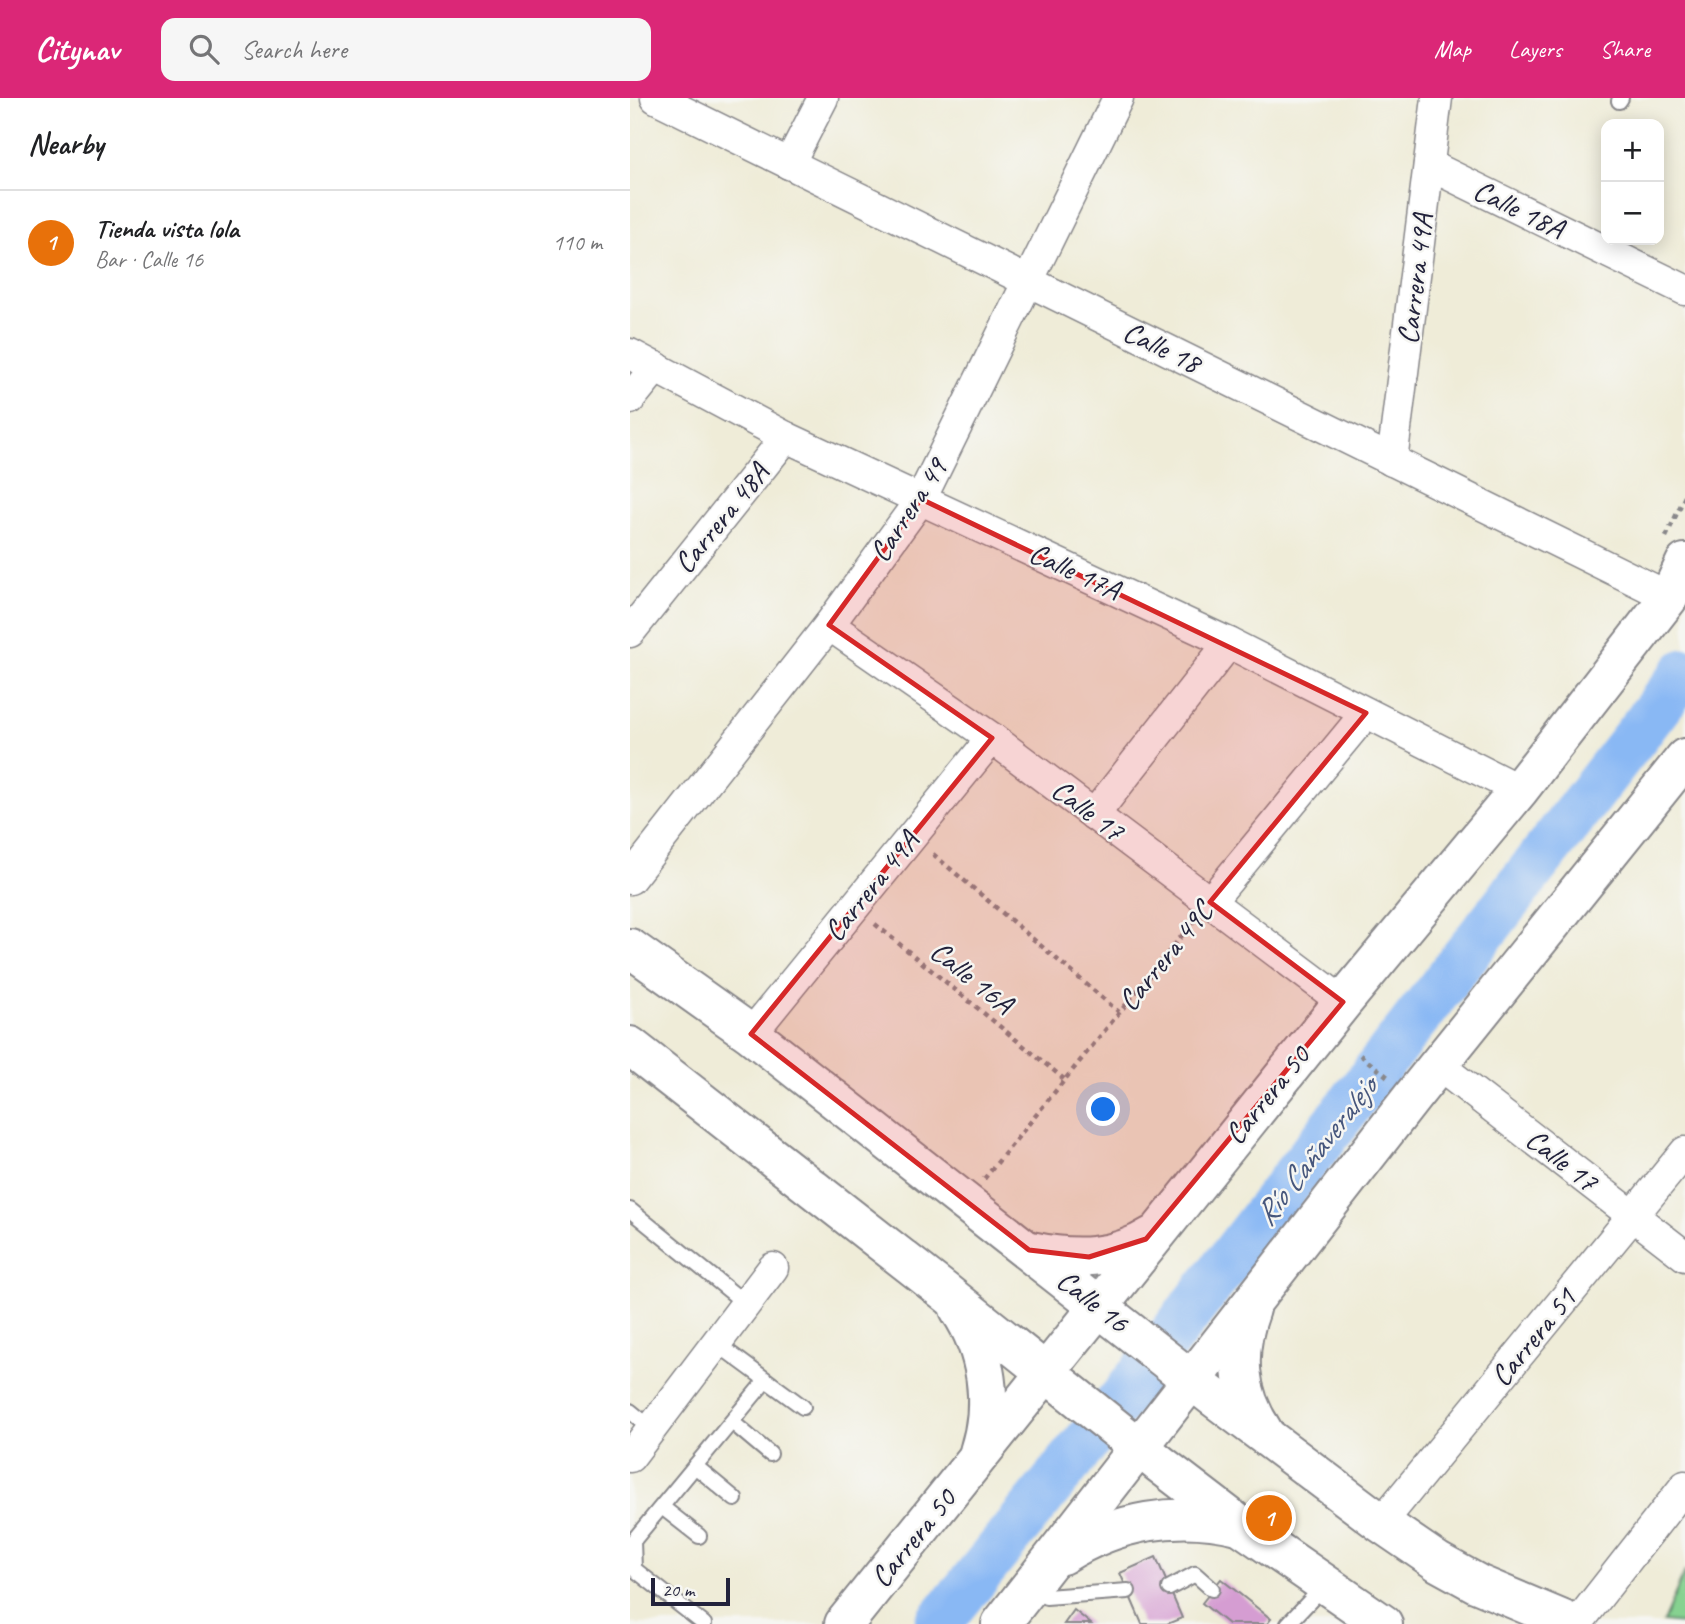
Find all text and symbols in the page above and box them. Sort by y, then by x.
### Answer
search box [161,18,651,81]
text: Citynav [35,28,119,70]
icon: search [185,30,223,68]
text: Search here [241,33,347,66]
text: Map [1434,34,1471,64]
text: Layers [1509,34,1562,64]
text: Share [1600,34,1650,64]
map controls [1601,119,1664,245]
button: + [1601,119,1664,182]
text: Nearby [28,125,104,163]
street label: Calle 18A [1467,171,1572,248]
button: − [1601,182,1664,245]
street label: Carrera 49A [1388,210,1442,346]
text: Tienda vista lola [95,212,239,245]
text: 1 [46,228,56,257]
text: 110 m [553,228,602,257]
text: Bar · Calle 16 [95,245,203,274]
street label: Calle 18 [1117,312,1209,383]
street label: Carrera 49 [860,449,957,569]
street label: Carrera 48A [665,454,778,581]
street label: Calle 17A [1023,533,1129,609]
street label: Calle 17 [1044,770,1133,851]
street label: Carrera 49A [815,822,928,949]
street label: Carrera 49C [1109,891,1223,1019]
street label: Calle 16A [923,932,1023,1023]
street label: Carrera 50 [1216,1036,1320,1152]
water label: Río Cañaveralejo [1245,1064,1390,1234]
your location [1086,1092,1120,1126]
street label: Calle 17 [1518,1120,1607,1201]
street label: Calle 16 [1049,1261,1138,1342]
street label: Carrera 51 [1482,1279,1585,1394]
street label: Carrera 50 [862,1479,966,1595]
pin: 1 [1246,1492,1292,1544]
scale bar [651,1575,730,1607]
text: 20 m [662,1578,694,1602]

